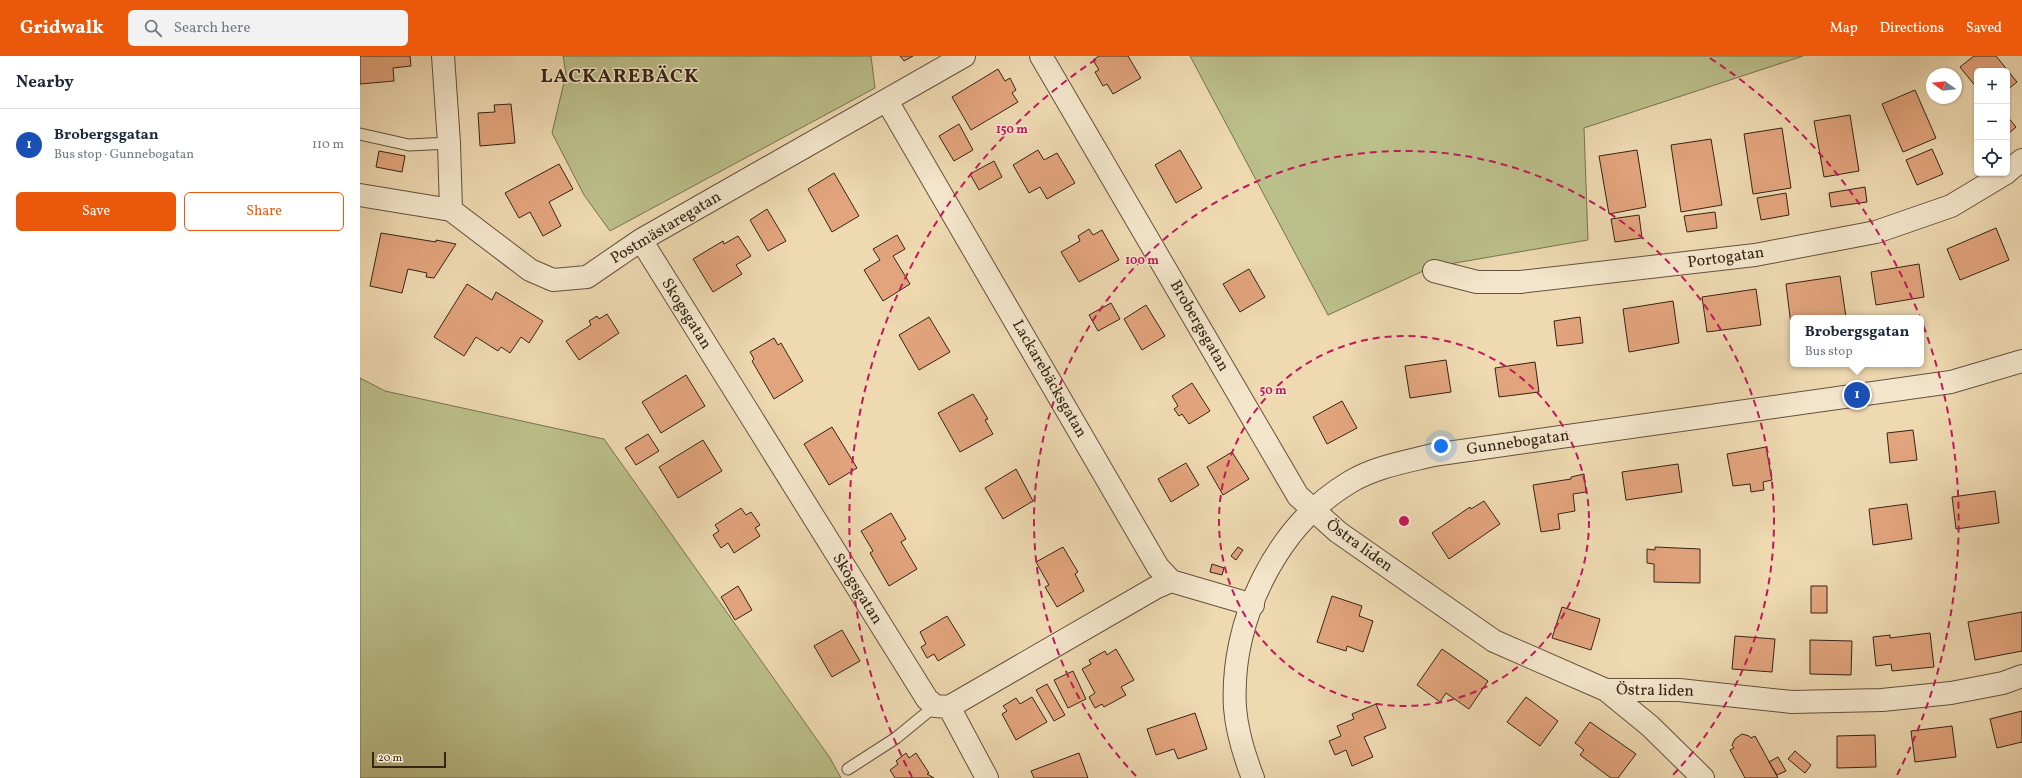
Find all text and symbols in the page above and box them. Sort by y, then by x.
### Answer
search box [128,10,408,46]
text: Gridwalk [20,15,104,41]
icon: search [142,17,164,39]
text: Search here [174,18,251,39]
text: Map [1830,19,1858,38]
text: Directions [1880,19,1944,38]
text: Saved [1966,19,2002,38]
district label: LACKAREBÄCK [541,63,699,91]
north arrow [1926,68,1962,104]
map controls [1974,68,2010,176]
button: + [1974,68,2010,104]
text: Nearby [16,71,74,94]
button: − [1974,104,2010,140]
text: 150 m [996,122,1028,138]
text: Brobergsgatan [54,125,159,146]
text: 1 [26,136,32,154]
text: 110 m [312,136,344,154]
button: locate [1974,140,2010,176]
text: Bus stop · Gunnebogatan [54,146,194,164]
street label: Postmästaregatan [606,186,726,270]
button: Save [16,192,176,231]
button: Share [184,192,344,231]
street label: Portogatan [1686,242,1766,274]
text: 100 m [1125,253,1159,269]
street label: Skogsgatan [656,274,716,354]
street label: Brobergsgatan [1164,276,1234,376]
popup [1790,315,1924,367]
street label: Lackarebäcksgatan [1006,316,1092,442]
text: Brobergsgatan [1805,322,1909,343]
text: Bus stop [1805,343,1853,361]
pin: 1 [1844,380,1870,410]
text: 50 m [1259,383,1287,399]
street label: Gunnebogatan [1465,425,1571,461]
your location [1431,436,1451,456]
street label: Östra liden [1321,514,1397,578]
centre of rings [1397,514,1411,528]
street label: Skogsgatan [827,549,887,629]
street label: Östra liden [1616,679,1694,703]
scale bar [372,750,446,769]
text: 20 m [378,751,402,766]

